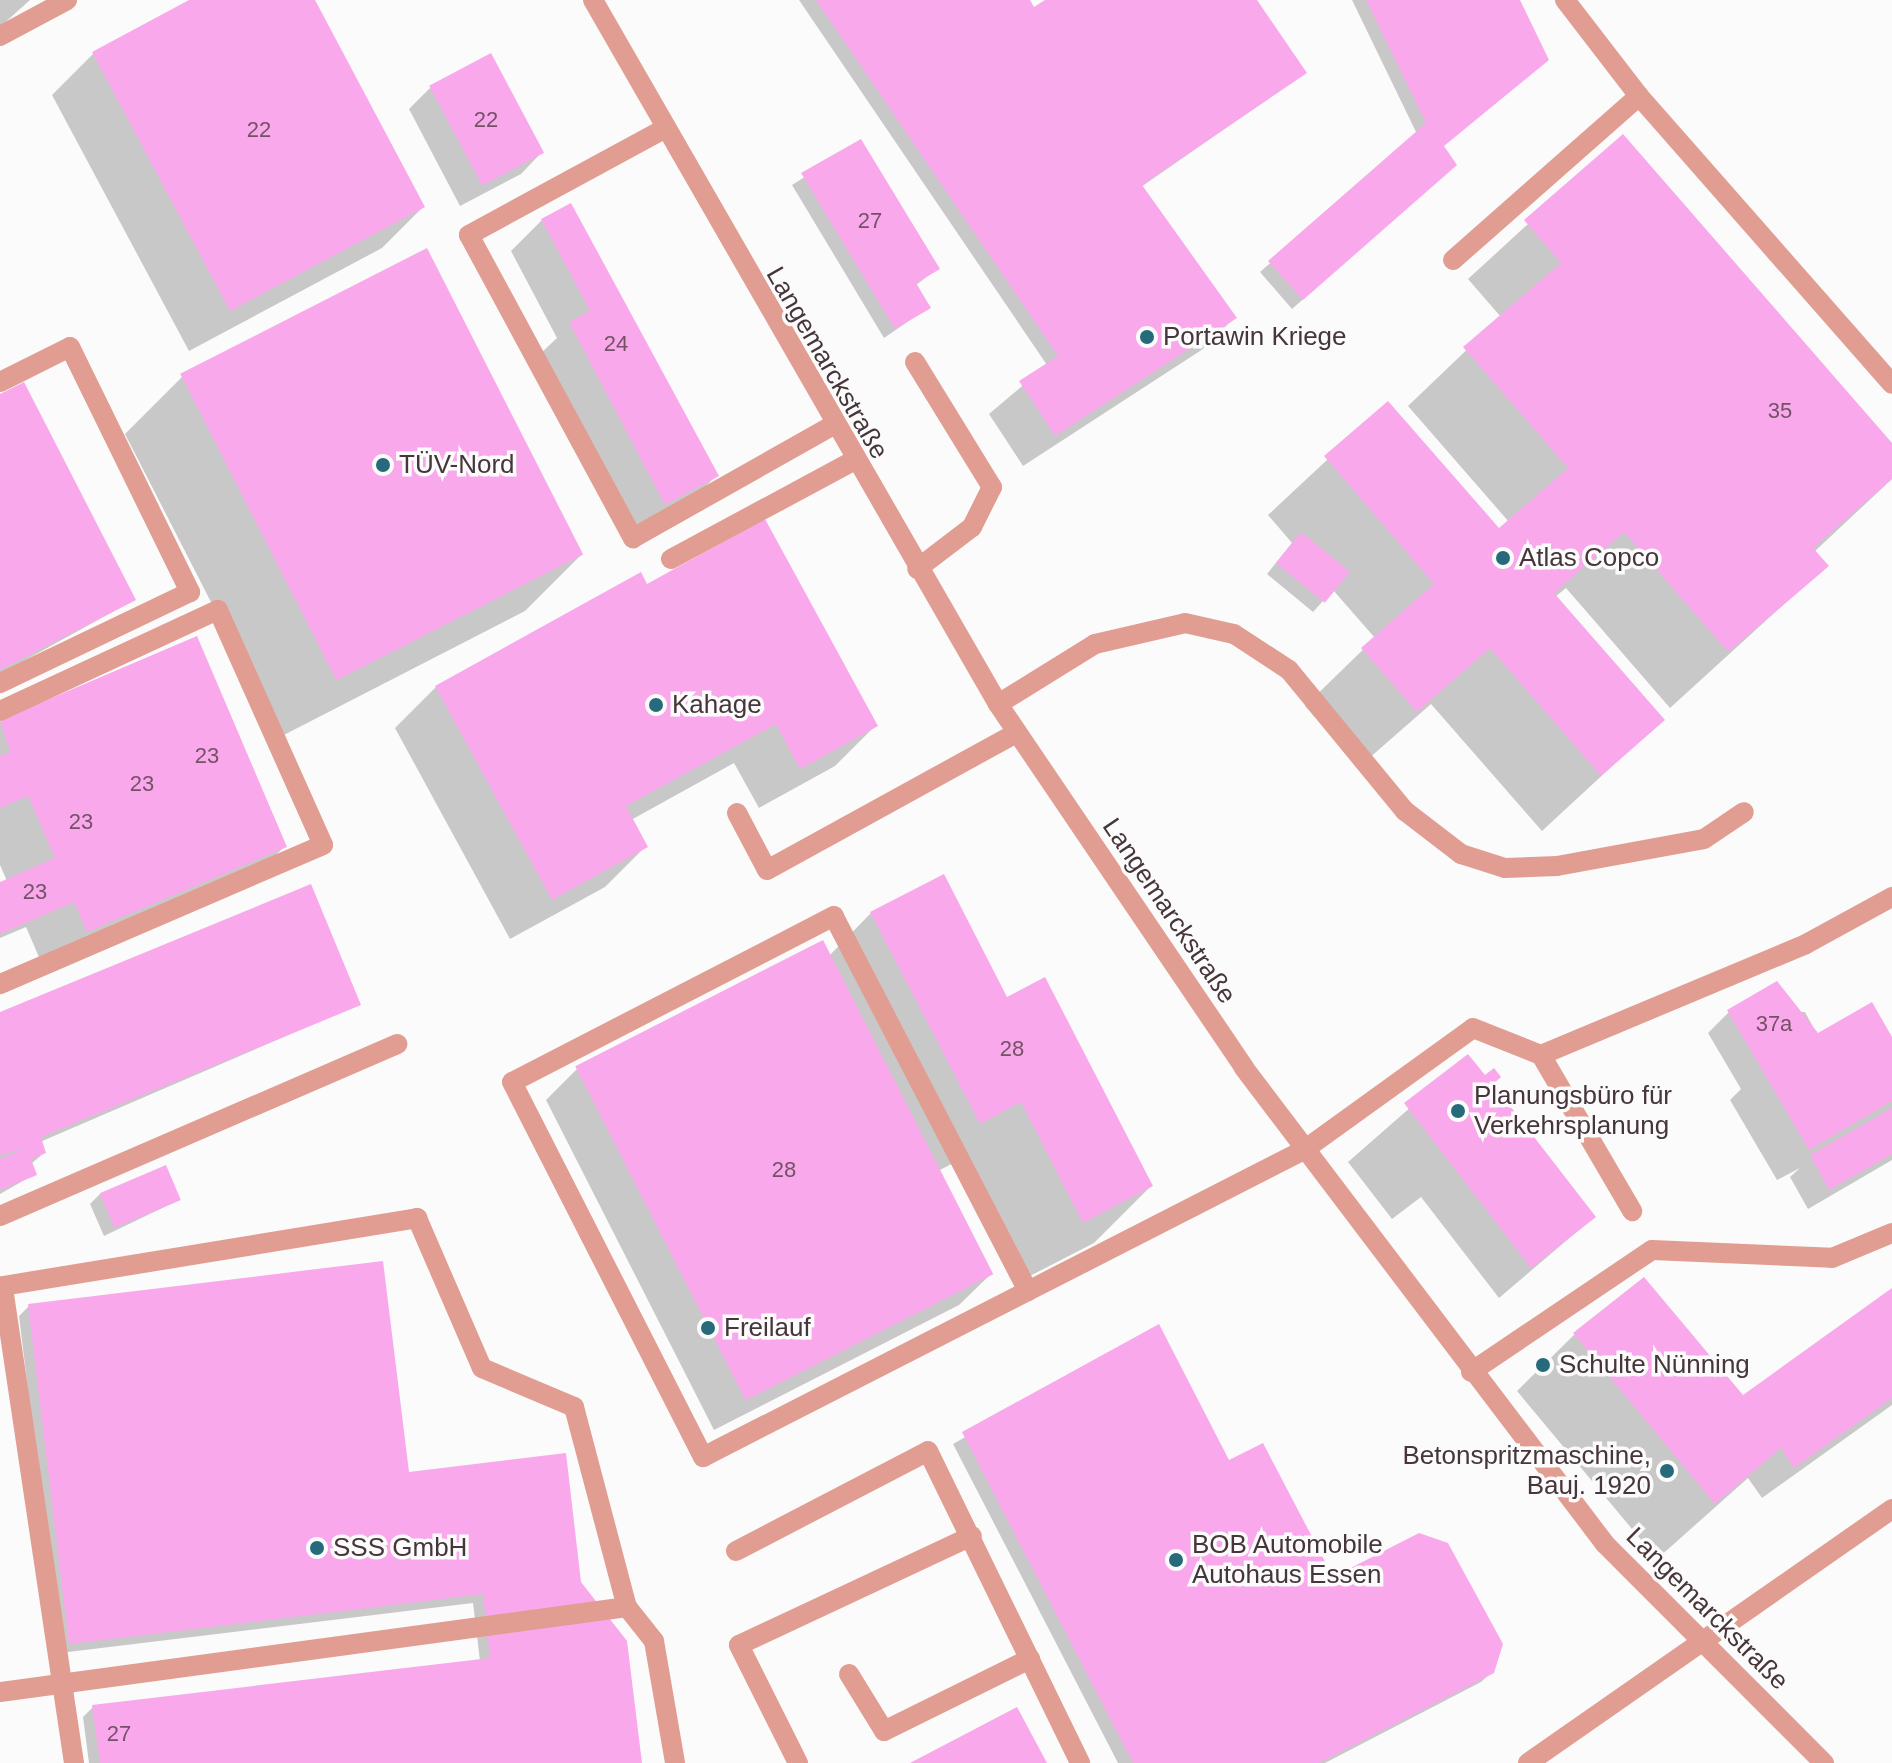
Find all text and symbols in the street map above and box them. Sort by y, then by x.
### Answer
house number: 22 [474,107,498,133]
house number: 22 [247,117,271,143]
house number: 27 [858,208,882,234]
street label: Langemarckstraße [759,261,895,465]
place label: Portawin Kriege [1163,321,1347,353]
marker: Portawin Kriege [1138,328,1156,346]
house number: 24 [604,331,628,357]
house number: 35 [1768,398,1792,424]
place label: TÜV-Nord [399,449,515,481]
marker: TÜV-Nord [374,456,392,474]
place label: Atlas Copco [1519,542,1659,574]
marker: Atlas Copco [1494,549,1512,567]
place label: Kahage [672,689,762,721]
marker: Kahage [647,696,665,714]
house number: 23 [195,743,219,769]
house number: 23 [130,771,154,797]
house number: 23 [69,809,93,835]
street label: Langemarckstraße [1095,812,1243,1010]
house number: 23 [23,879,47,905]
house number: 37a [1756,1011,1792,1037]
house number: 28 [1000,1036,1024,1062]
place label: Planungsbüro für Verkehrsplanung [1474,1080,1672,1142]
marker: Planungsbüro für Verkehrsplanung [1449,1102,1467,1120]
house number: 28 [772,1157,796,1183]
place label: Freilauf [724,1312,811,1344]
marker: Freilauf [699,1319,717,1337]
place label: Schulte Nünning [1559,1349,1750,1381]
marker: Schulte Nünning [1534,1356,1552,1374]
place label: Betonspritzmaschine, Bauj. 1920 [1402,1440,1651,1502]
marker: Betonspritzmaschine, Bauj. 1920 [1658,1462,1676,1480]
street label: Langemarckstraße [1619,1521,1795,1697]
place label: BOB Automobile Autohaus Essen [1192,1529,1384,1590]
place label: SSS GmbH [333,1532,467,1564]
marker: SSS GmbH [308,1539,326,1557]
marker: BOB Automobile Autohaus Essen [1167,1551,1185,1569]
house number: 27 [107,1721,131,1747]

